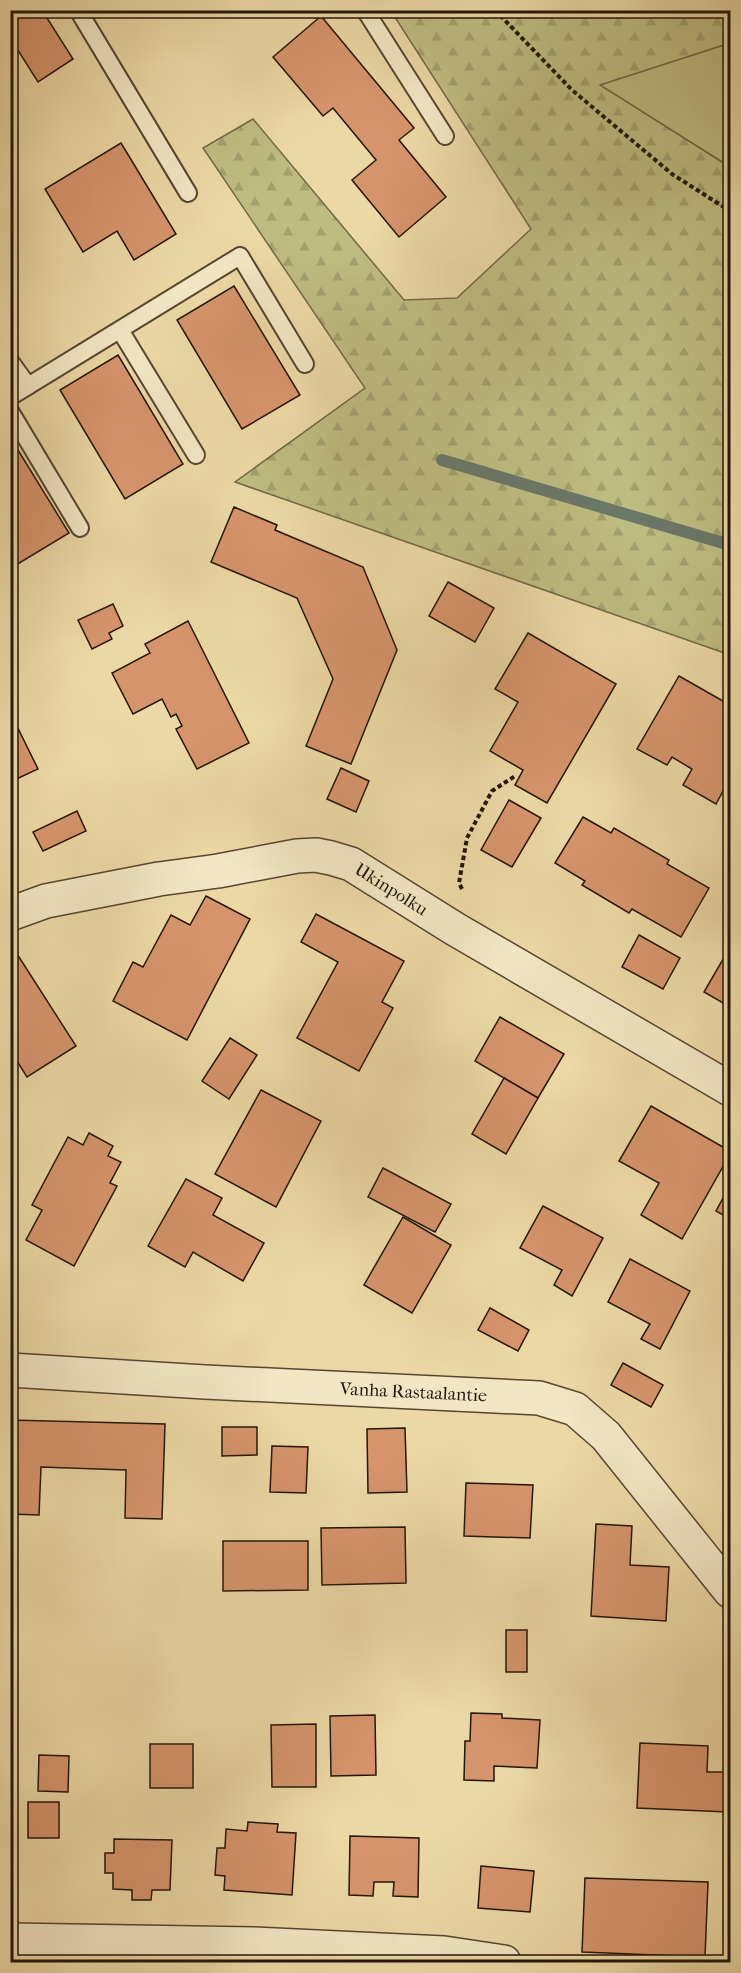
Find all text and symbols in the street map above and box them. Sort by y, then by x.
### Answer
street label: Ukinpolku [351,858,432,920]
street label: Vanha Rastaalantie [338,1378,488,1406]

